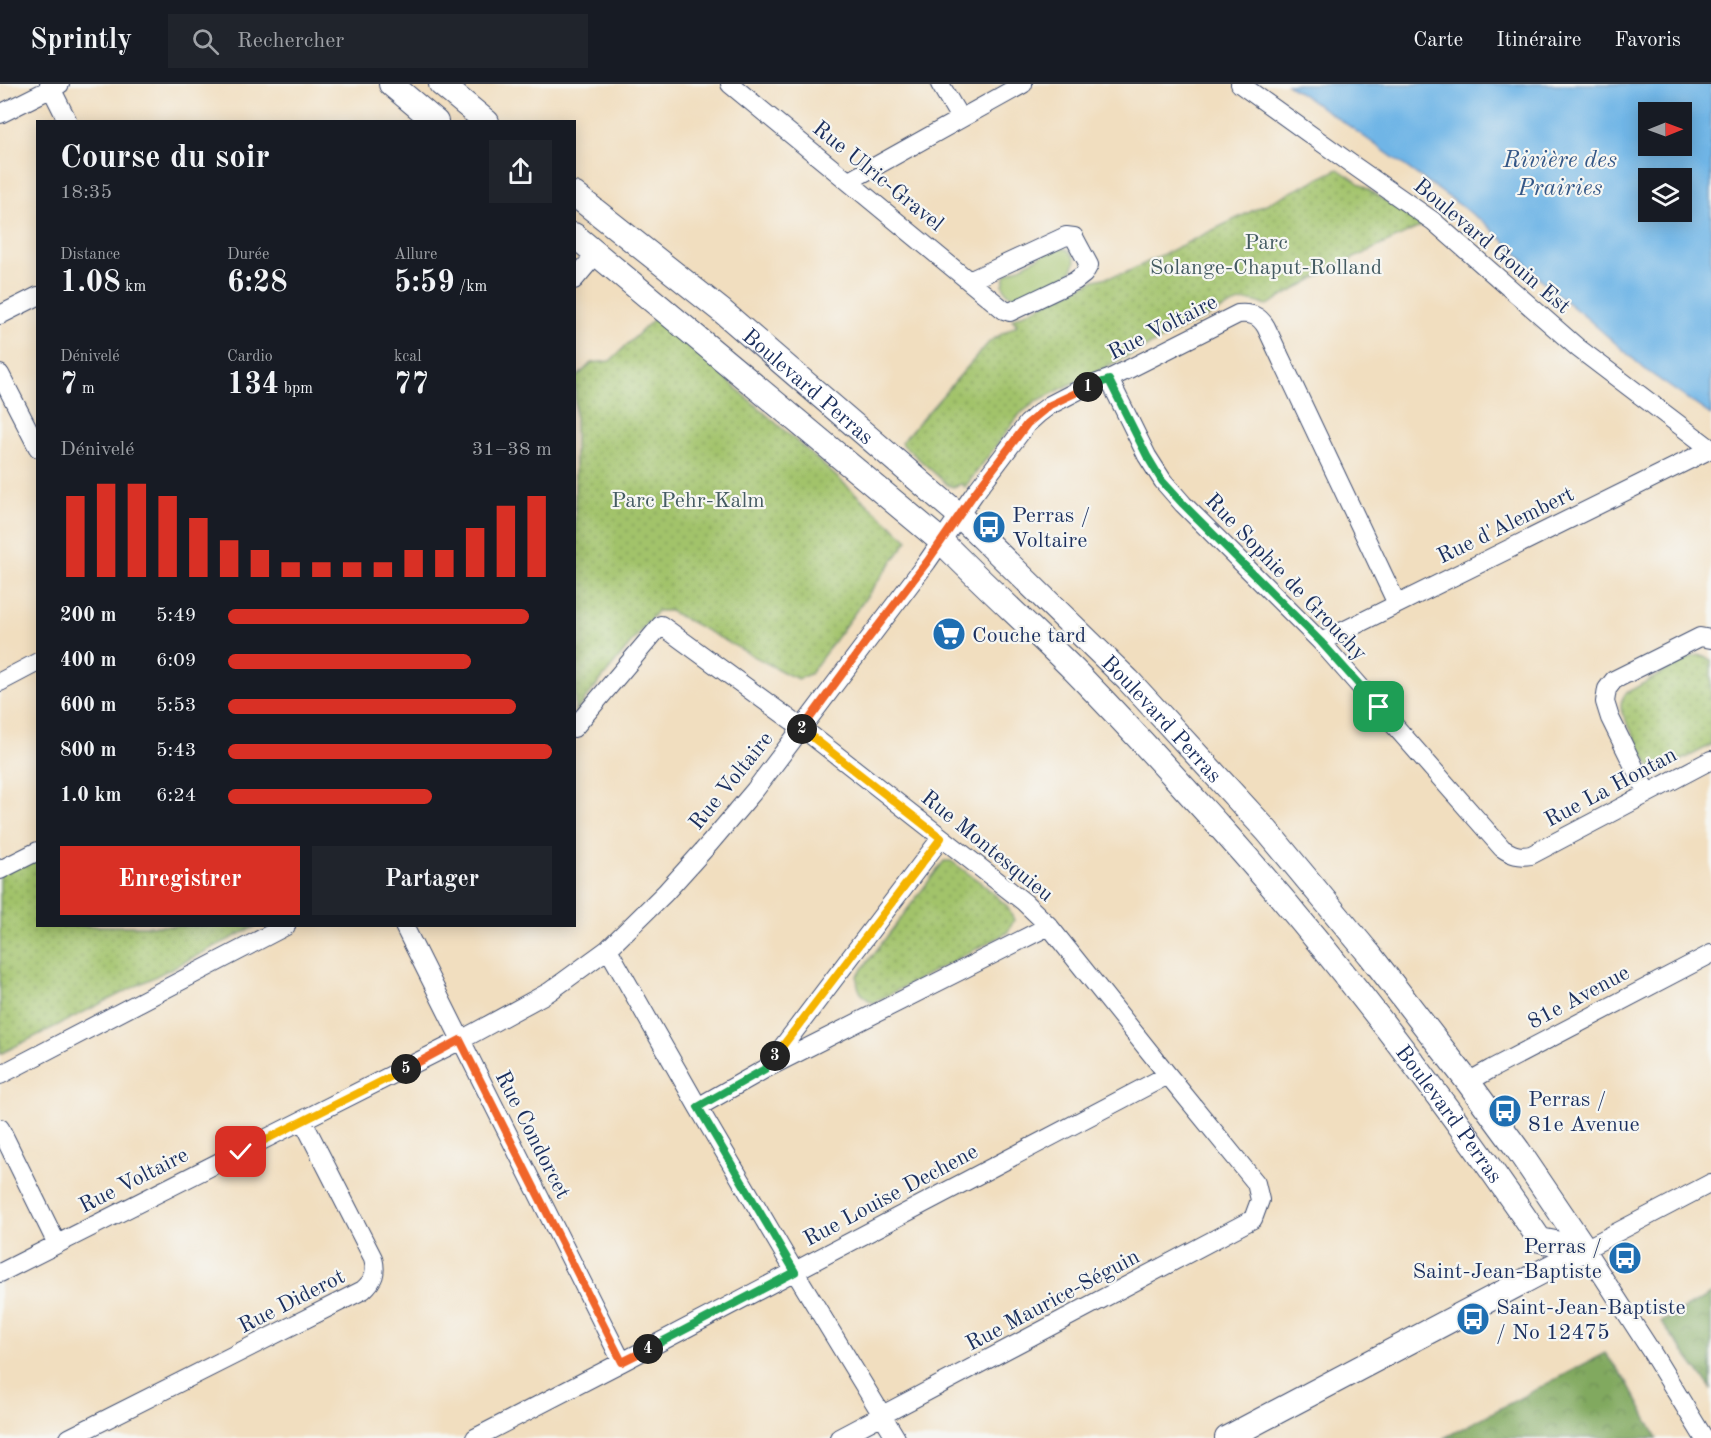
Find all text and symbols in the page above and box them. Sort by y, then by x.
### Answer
search box [168,14,588,68]
icon: search [189,25,222,58]
text: Sprintly [30,27,132,55]
text: Rechercher [237,30,344,52]
text: Carte [1413,30,1463,51]
text: Itinéraire [1496,30,1582,51]
text: Favoris [1615,30,1681,51]
north arrow [1638,102,1692,156]
map controls [1638,102,1692,222]
street label: Rue Ulric-Gravel [808,117,947,236]
button: share [489,140,552,203]
text: Course du soir [60,142,270,175]
water label: Rivière des Prairies [1502,149,1617,201]
button: layers [1638,168,1692,222]
street label: Boulevard Gouin Est [1409,175,1574,318]
text: 18:35 [60,183,112,203]
park label: Parc Solange-Chaput-Rolland [1150,232,1382,279]
text: Distance [60,247,120,263]
text: Durée [227,247,269,263]
text: Allure [394,247,437,263]
text: 1.08 [60,268,121,298]
text: 6:28 [227,268,288,298]
text: 5:59 [394,268,455,298]
text: km [121,279,146,295]
text: /km [455,279,487,295]
street label: Rue Voltaire [1105,291,1221,365]
street label: Boulevard Perras [738,325,877,449]
text: Dénivelé [60,349,120,365]
text: Cardio [227,349,273,365]
text: kcal [394,349,422,365]
text: 7 [60,370,77,400]
text: 134 [227,370,279,400]
text: 77 [394,370,429,400]
pin: 1 [1073,372,1103,402]
text: 1 [1083,379,1093,395]
text: m [77,381,95,397]
text: bpm [279,381,313,397]
text: Dénivelé [60,440,134,460]
text: 31–38 m [472,440,552,460]
street label: Rue d'Alembert [1434,483,1578,568]
park label: Parc Pehr-Kalm [611,490,765,512]
street label: Rue Sophie de Grouchy [1200,490,1371,665]
place label: Perras / Voltaire [1012,505,1090,552]
bus stop icon: Perras / Voltaire [971,509,1007,545]
text: 200 m [60,606,116,626]
text: 5:49 [156,606,196,626]
supermarket icon: Couche tard [931,616,967,652]
place label: Couche tard [972,625,1086,647]
text: 400 m [60,651,116,671]
text: 6:09 [156,651,196,671]
street label: Boulevard Perras [1097,652,1225,787]
pin [1353,681,1404,732]
icon: arrive [1362,690,1395,723]
text: 600 m [60,696,116,716]
text: 5:53 [156,696,196,716]
pin: 2 [787,714,817,744]
text: 2 [797,721,807,737]
street label: Rue Voltaire [686,728,778,834]
text: 800 m [60,741,116,761]
text: 5:43 [156,741,196,761]
street label: Rue La Hontan [1541,744,1681,832]
text: 1.0 km [60,786,122,806]
text: 6:24 [156,786,196,806]
street label: Rue Montesquieu [916,787,1057,907]
button: Enregistrer [60,846,300,915]
button: Partager [312,846,552,915]
street label: 81e Avenue [1524,962,1633,1034]
pin: 3 [760,1041,790,1071]
street label: Boulevard Perras [1391,1041,1506,1188]
text: 3 [770,1048,780,1064]
pin: 5 [391,1054,421,1084]
text: 5 [401,1061,411,1077]
street label: Rue Condorcet [491,1067,574,1202]
place label: Perras / 81e Avenue [1528,1089,1640,1136]
bus stop icon: Perras / 81e Avenue [1487,1093,1523,1129]
pin [215,1126,266,1177]
icon: check [224,1135,257,1168]
street label: Rue Louise Dechene [800,1141,982,1251]
street label: Rue Voltaire [76,1144,192,1218]
place label: Perras / Saint-Jean-Baptiste [1412,1236,1602,1283]
bus stop icon: Perras / Saint-Jean-Baptiste [1607,1240,1643,1276]
street label: Rue Maurice-Séguin [963,1246,1143,1356]
street label: Rue Diderot [235,1266,349,1338]
place label: Saint-Jean-Baptiste / No 12475 [1496,1297,1686,1344]
bus stop icon: Saint-Jean-Baptiste / No 12475 [1455,1301,1491,1337]
pin: 4 [633,1334,663,1364]
text: 4 [643,1341,653,1357]

